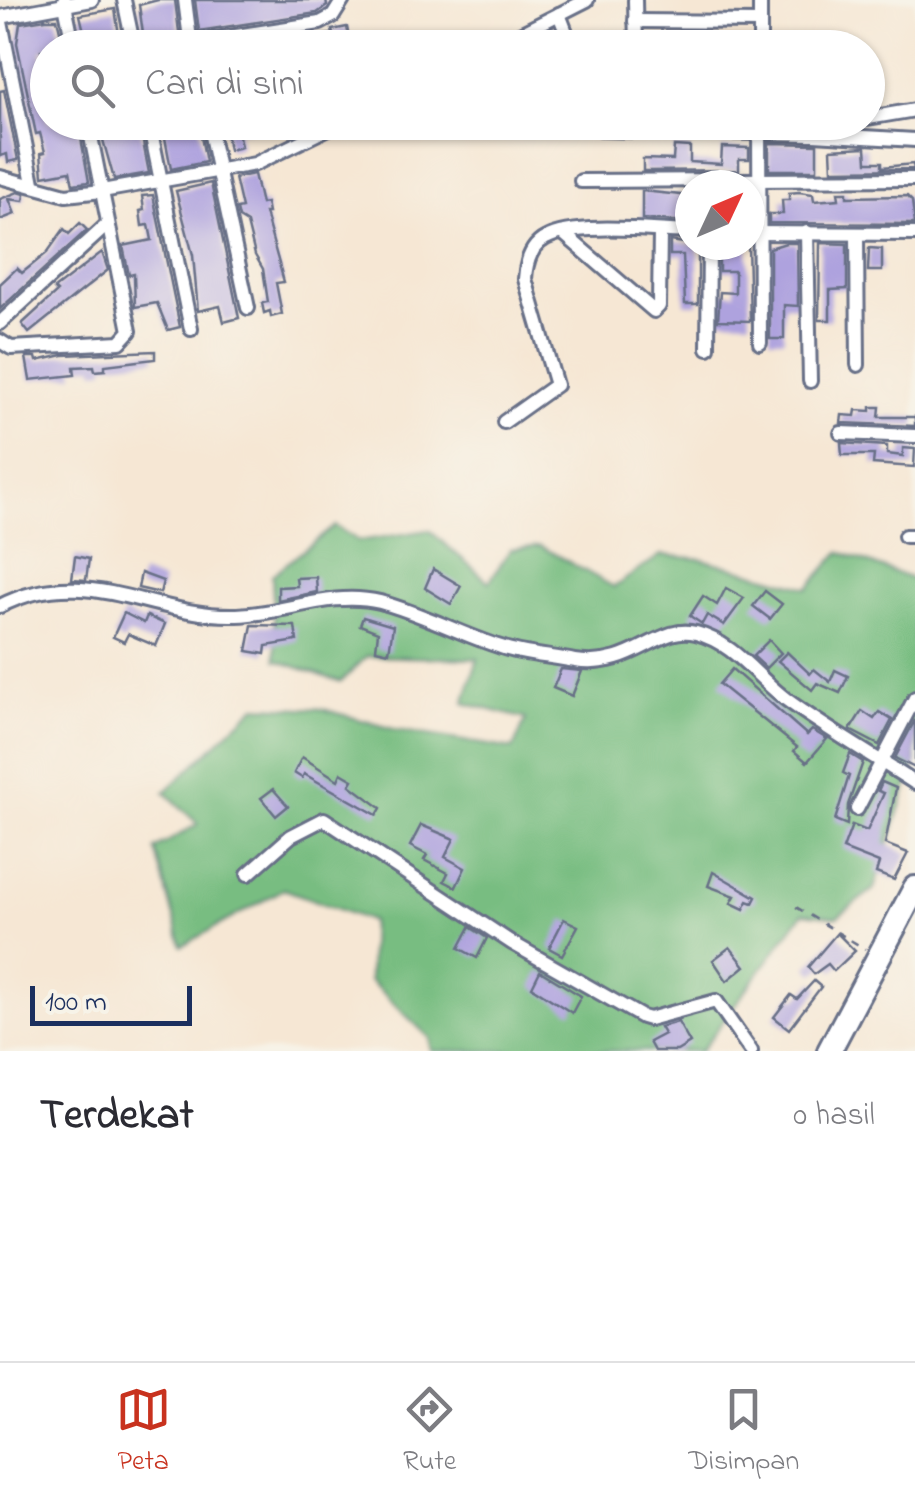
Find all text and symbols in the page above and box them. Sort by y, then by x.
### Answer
search box [30,30,885,140]
text: Cari di sini [145,57,304,113]
icon: search [65,58,120,113]
north arrow [675,170,765,260]
scale bar [30,981,192,1026]
text: 100 m [45,983,107,1024]
text: Terdekat [40,1086,194,1147]
text: 0 hasil [793,1093,875,1140]
tab: Peta [116,1382,171,1483]
tab: Rute [402,1382,457,1483]
tab: Disimpan [689,1382,799,1483]

